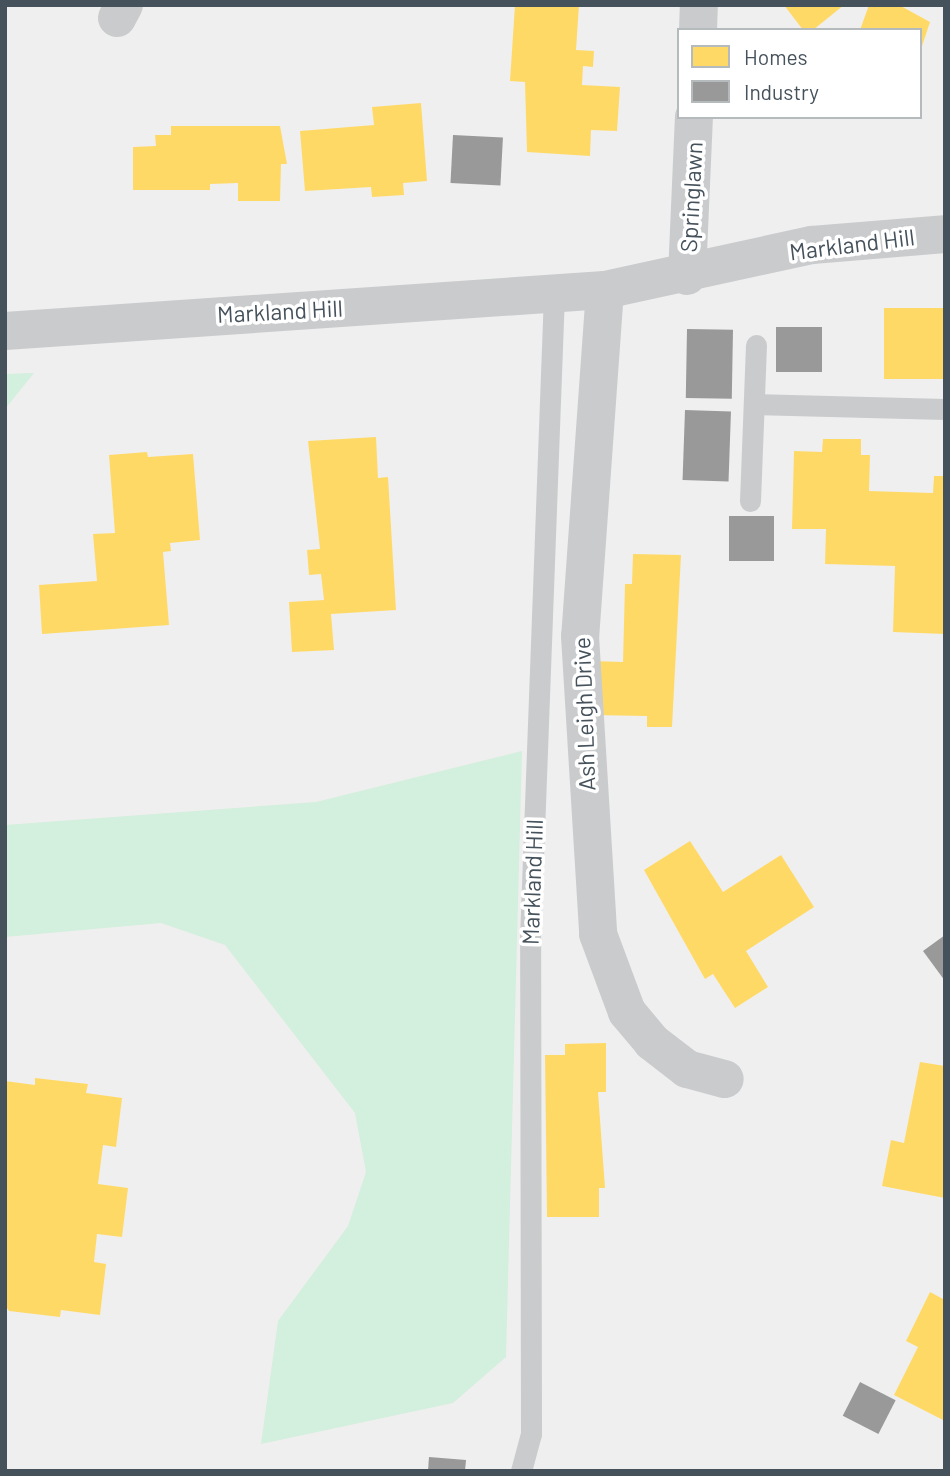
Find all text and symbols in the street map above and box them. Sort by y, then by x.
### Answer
legend [677,28,922,119]
text: Homes [744,44,808,69]
text: Industry [744,79,819,104]
street label: Springlawn [674,141,708,253]
street label: Markland Hill [788,223,916,265]
street label: Markland Hill [216,294,344,328]
street label: Ash Leigh Drive [568,637,600,791]
street label: Markland Hill [516,819,548,945]

